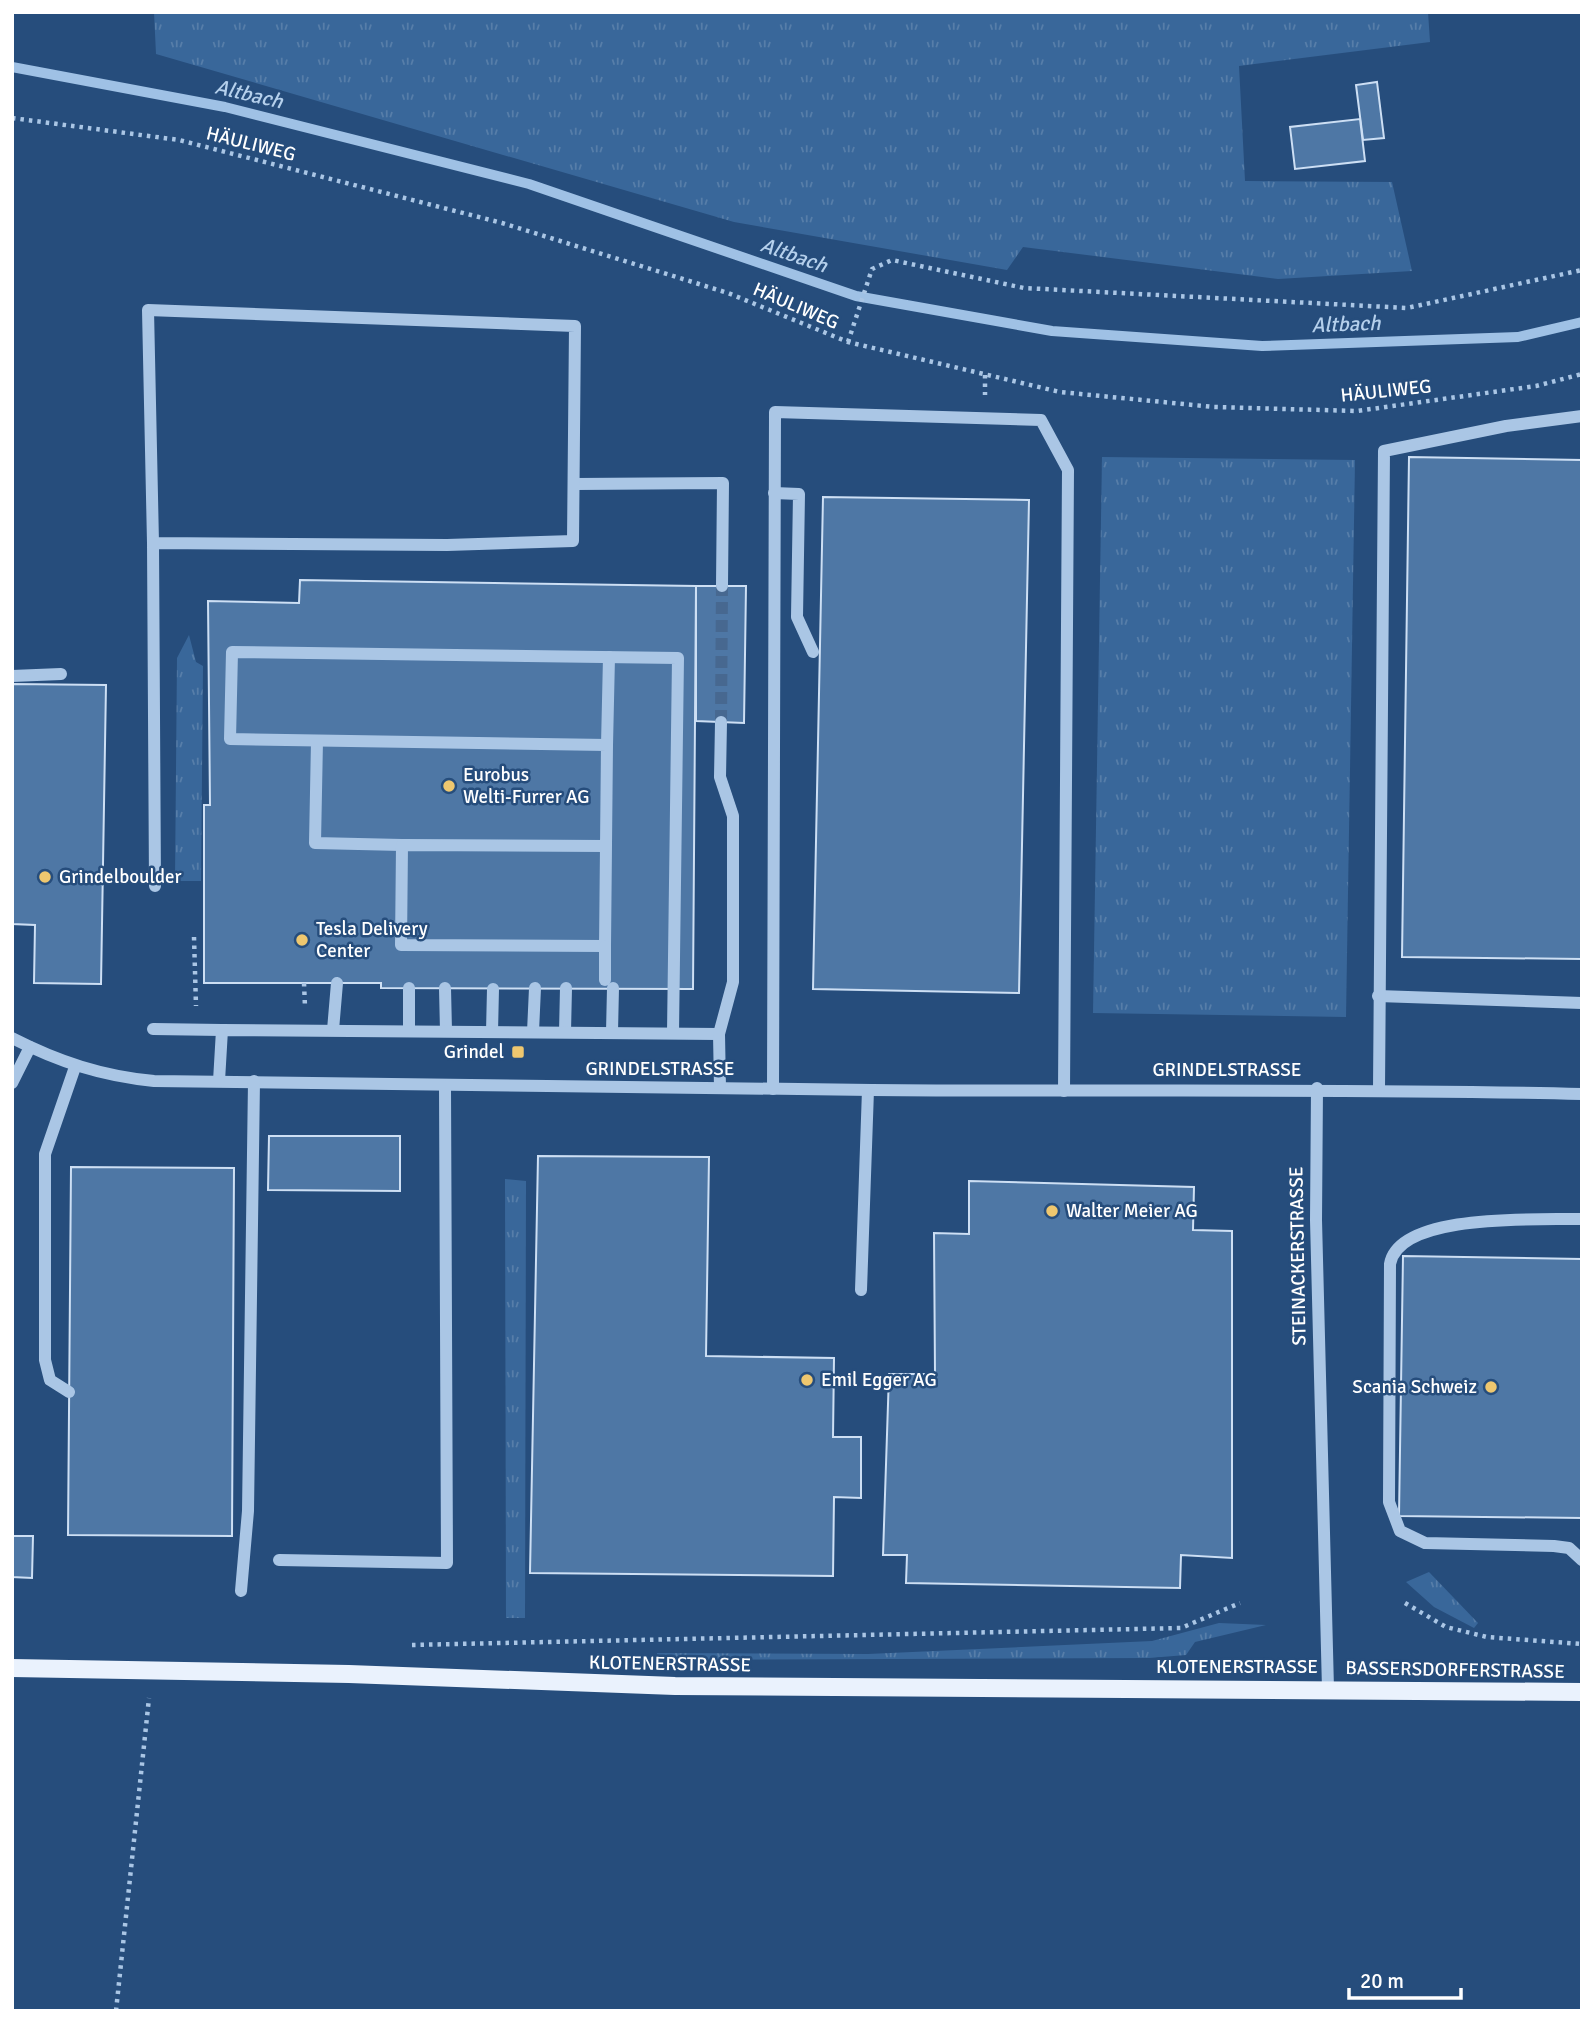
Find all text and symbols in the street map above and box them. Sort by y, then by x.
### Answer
water label: Altbach [213,74,286,115]
street label: HÄULIWEG [204,121,298,167]
water label: Altbach [757,232,831,279]
street label: HÄULIWEG [749,277,843,335]
water label: Altbach [1311,310,1381,338]
street label: HÄULIWEG [1339,374,1433,408]
place label: Eurobus Welti-Furrer AG [463,763,589,809]
marker: Eurobus Welti-Furrer AG [441,778,457,794]
place label: Grindelboulder [59,865,182,889]
marker: Grindelboulder [37,869,53,885]
place label: Tesla Delivery Center [316,917,428,963]
marker: Tesla Delivery Center [294,932,310,948]
place label: Grindel [444,1040,504,1064]
marker: Grindel [510,1044,526,1060]
street label: GRINDELSTRASSE [585,1057,735,1081]
street label: GRINDELSTRASSE [1152,1058,1302,1082]
street label: STEINACKERSTRASSE [1284,1166,1312,1346]
place label: Walter Meier AG [1066,1199,1198,1223]
marker: Walter Meier AG [1044,1203,1060,1219]
place label: Emil Egger AG [821,1368,937,1392]
marker: Emil Egger AG [799,1372,815,1388]
place label: Scania Schweiz [1352,1375,1477,1399]
marker: Scania Schweiz [1483,1379,1499,1395]
street label: KLOTENERSTRASSE [589,1651,751,1677]
street label: KLOTENERSTRASSE [1156,1655,1318,1679]
street label: BASSERSDORFERSTRASSE [1345,1656,1565,1684]
scale bar [1349,1956,1461,2000]
text: 20 m [1360,1968,1404,1994]

